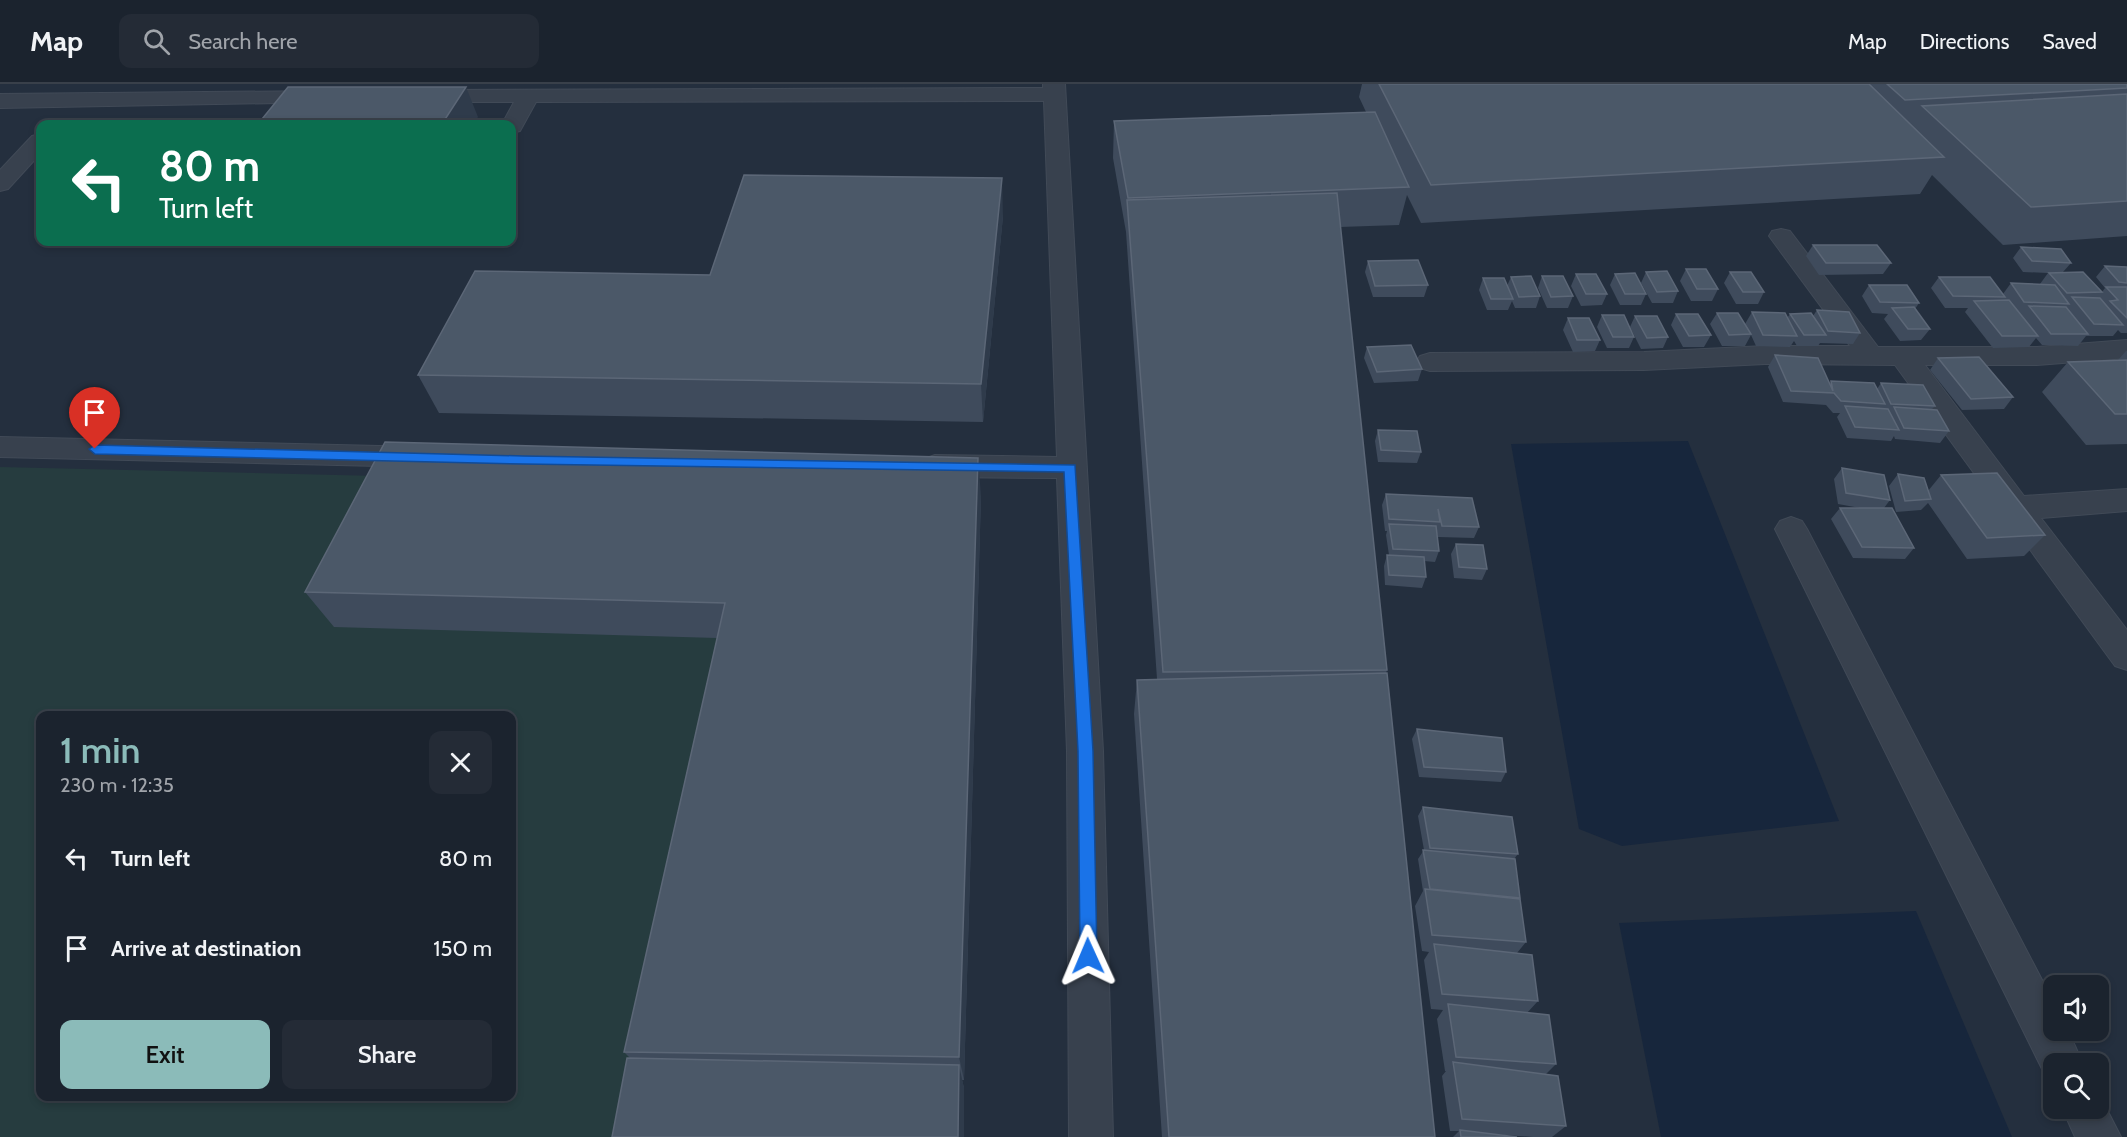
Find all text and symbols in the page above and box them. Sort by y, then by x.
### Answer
search box [119,14,539,68]
text: Map [30,24,83,58]
icon: search [140,25,173,58]
text: Search here [188,28,297,55]
text: Map [1848,29,1887,54]
text: Directions [1920,29,2009,54]
text: Saved [2042,29,2097,54]
text: 80 m [159,140,260,192]
icon: left [60,144,138,222]
text: Turn left [159,192,253,225]
pin [69,387,120,449]
icon: arrive [78,396,111,429]
text: 1 min [60,728,140,772]
button: close [429,731,492,794]
text: 230 m · 12:35 [60,773,174,797]
icon: left [60,842,93,875]
text: Turn left [111,845,190,872]
text: 80 m [439,845,492,872]
position arrow [1056,924,1120,988]
icon: arrive [60,932,93,965]
text: Arrive at destination [111,935,301,962]
text: 150 m [433,935,492,962]
map controls [2043,975,2109,1119]
button: sound [2043,975,2109,1041]
button: Exit [60,1020,270,1089]
button: Share [282,1020,492,1089]
button: search [2043,1053,2109,1119]

